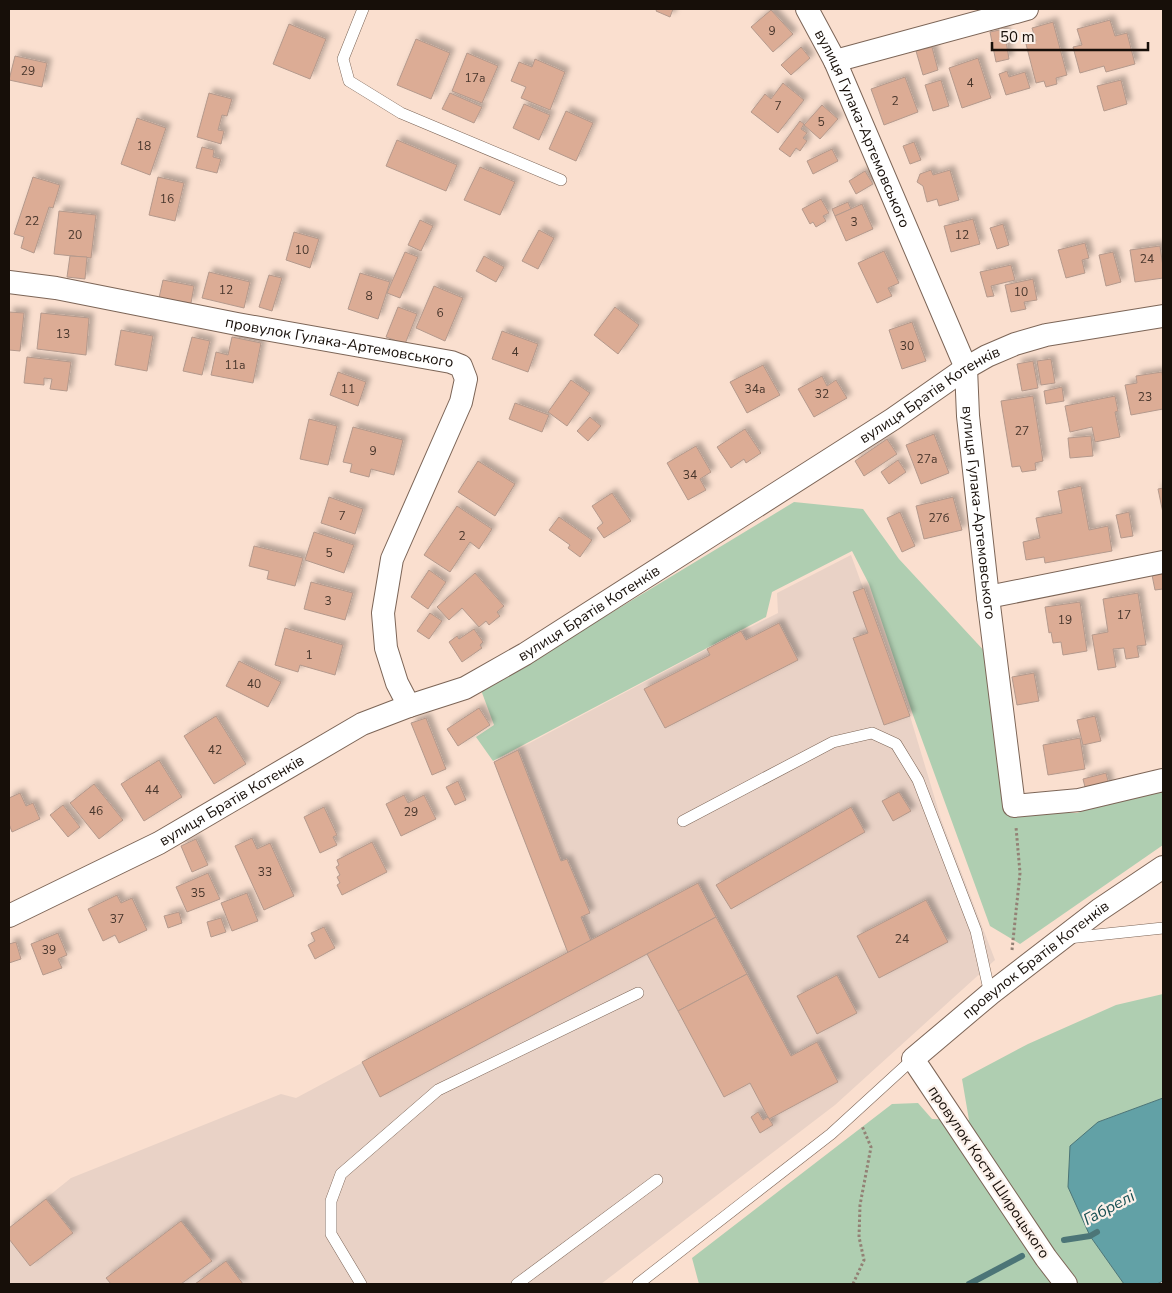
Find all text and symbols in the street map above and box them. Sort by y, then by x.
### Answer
scale bar [992,20,1148,52]
house number: 9 [768,23,776,39]
street label: вулиця Гулака-Артемовського [810,26,915,231]
text: 50 m [1000,27,1035,47]
house number: 29 [21,63,35,79]
house number: 17а [465,70,485,86]
house number: 4 [966,75,974,91]
house number: 2 [891,93,899,109]
house number: 7 [774,98,782,114]
house number: 5 [817,114,825,130]
house number: 18 [137,138,151,154]
house number: 16 [160,191,174,207]
house number: 22 [25,213,39,229]
house number: 3 [850,214,858,230]
house number: 20 [68,227,82,243]
house number: 12 [955,227,969,243]
house number: 10 [295,242,309,258]
house number: 24 [1140,251,1154,267]
house number: 12 [219,282,233,298]
house number: 10 [1014,284,1028,300]
house number: 8 [365,288,373,304]
house number: 6 [436,305,444,321]
street label: провулок Гулака-Артемовського [224,312,455,372]
house number: 13 [56,326,70,342]
house number: 30 [900,338,914,354]
street label: вулиця Братів Котенків [855,342,1003,448]
house number: 4 [511,344,519,360]
house number: 11а [225,357,245,373]
house number: 11 [341,381,355,397]
house number: 34а [745,381,765,397]
house number: 32 [815,386,829,402]
house number: 23 [1138,389,1152,405]
street label: вулиця Гулака-Артемовського [958,405,1001,621]
house number: 27 [1015,423,1029,439]
house number: 9 [369,443,377,459]
house number: 27а [917,451,937,467]
house number: 34 [683,467,697,483]
house number: 7 [338,508,346,524]
house number: 27б [928,510,950,526]
house number: 2 [458,528,466,544]
house number: 5 [325,545,333,561]
street label: вулиця Братів Котенків [514,560,664,666]
house number: 3 [324,593,332,609]
house number: 17 [1117,607,1131,623]
house number: 19 [1058,612,1072,628]
house number: 1 [305,647,313,663]
house number: 40 [247,676,261,692]
house number: 42 [208,742,222,758]
street label: вулиця Братів Котенків [156,750,308,851]
house number: 44 [145,782,159,798]
house number: 46 [89,803,103,819]
house number: 29 [404,804,418,820]
house number: 33 [258,864,272,880]
house number: 35 [191,885,205,901]
street label: провулок Братів Котенків [958,896,1113,1023]
house number: 37 [110,911,124,927]
house number: 24 [895,931,909,947]
house number: 39 [42,942,56,958]
street label: провулок Костя Широцького [923,1082,1055,1262]
water label: Габрелі [1079,1185,1139,1231]

